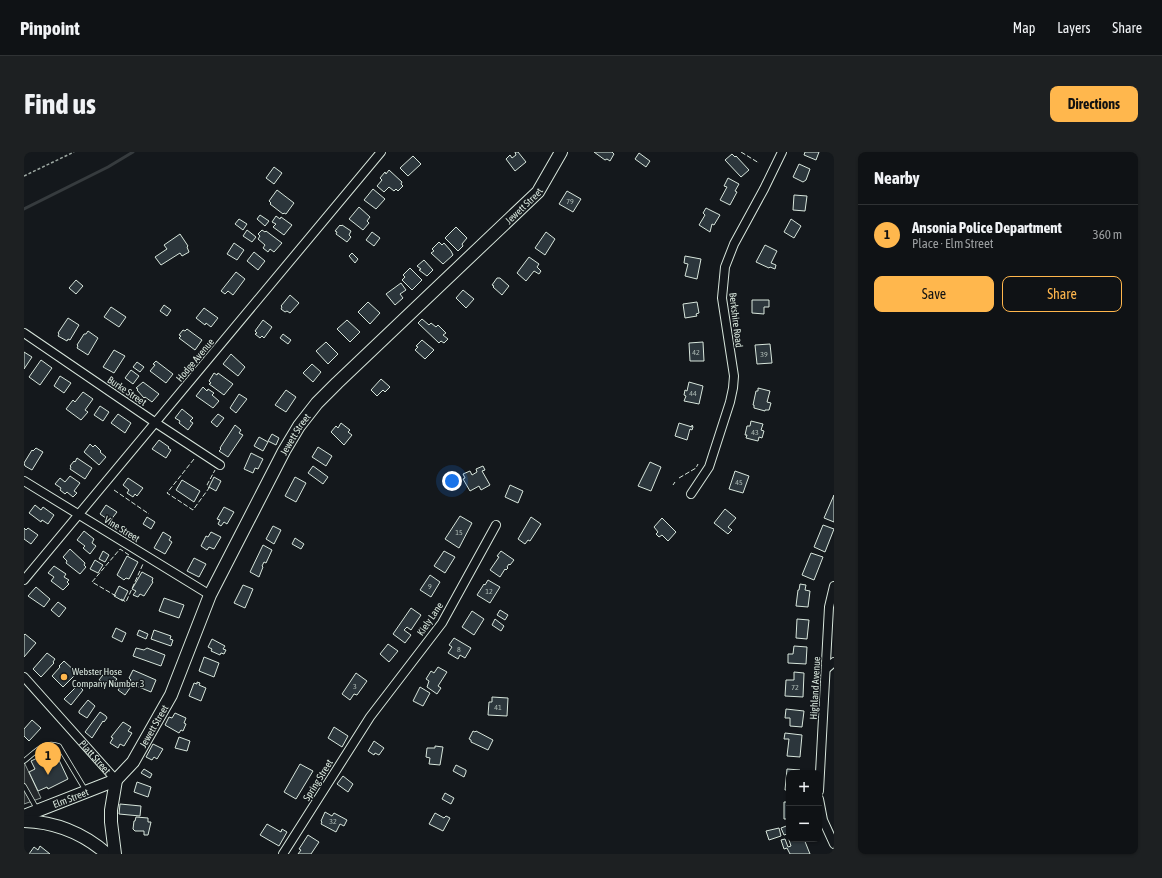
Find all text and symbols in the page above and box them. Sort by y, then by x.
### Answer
text: Pinpoint [20,17,80,39]
text: Map [1013,20,1035,36]
text: Layers [1057,20,1090,36]
text: Share [1112,20,1142,36]
button: Directions [1050,86,1138,122]
text: Find us [24,88,96,120]
text: Nearby [874,168,920,188]
street label: Jewett Street [503,186,545,226]
house number: 79 [566,197,574,206]
text: Ansonia Police Department [912,219,1062,236]
text: 1 [884,227,890,242]
text: 360 m [1093,227,1122,242]
text: Place · Elm Street [912,236,994,251]
button: Save [874,276,994,312]
button: Share [1002,276,1122,312]
street label: Berkshire Road [727,292,745,348]
street label: Hodge Avenue [174,336,217,384]
house number: 42 [692,348,700,357]
house number: 39 [760,350,768,359]
street label: Burke Street [105,374,149,408]
house number: 44 [689,389,697,398]
street label: Jewett Street [278,411,312,457]
house number: 43 [751,428,759,437]
your location [442,471,462,491]
house number: 45 [735,478,743,487]
street label: Vine Street [102,514,142,544]
house number: 15 [455,528,463,537]
house number: 9 [428,582,432,591]
house number: 12 [485,587,493,596]
street label: Kiely Lane [415,600,445,638]
house number: 8 [457,645,461,654]
street label: Highland Avenue [808,656,822,720]
place label: Webster Hose Company Number 3 [72,666,145,689]
marker: Webster Hose Company Number 3 [59,672,69,682]
house number: 3 [353,682,357,691]
house number: 72 [791,683,799,692]
street label: Jewett Street [137,703,170,749]
house number: 41 [494,703,502,712]
street label: Platt Street [77,738,113,776]
pin: 1 [35,742,61,775]
street label: Spring Street [301,757,335,803]
map controls [786,770,822,842]
button: + [786,770,822,806]
street label: Elm Street [51,786,90,810]
button: − [786,806,822,842]
house number: 32 [329,817,337,826]

